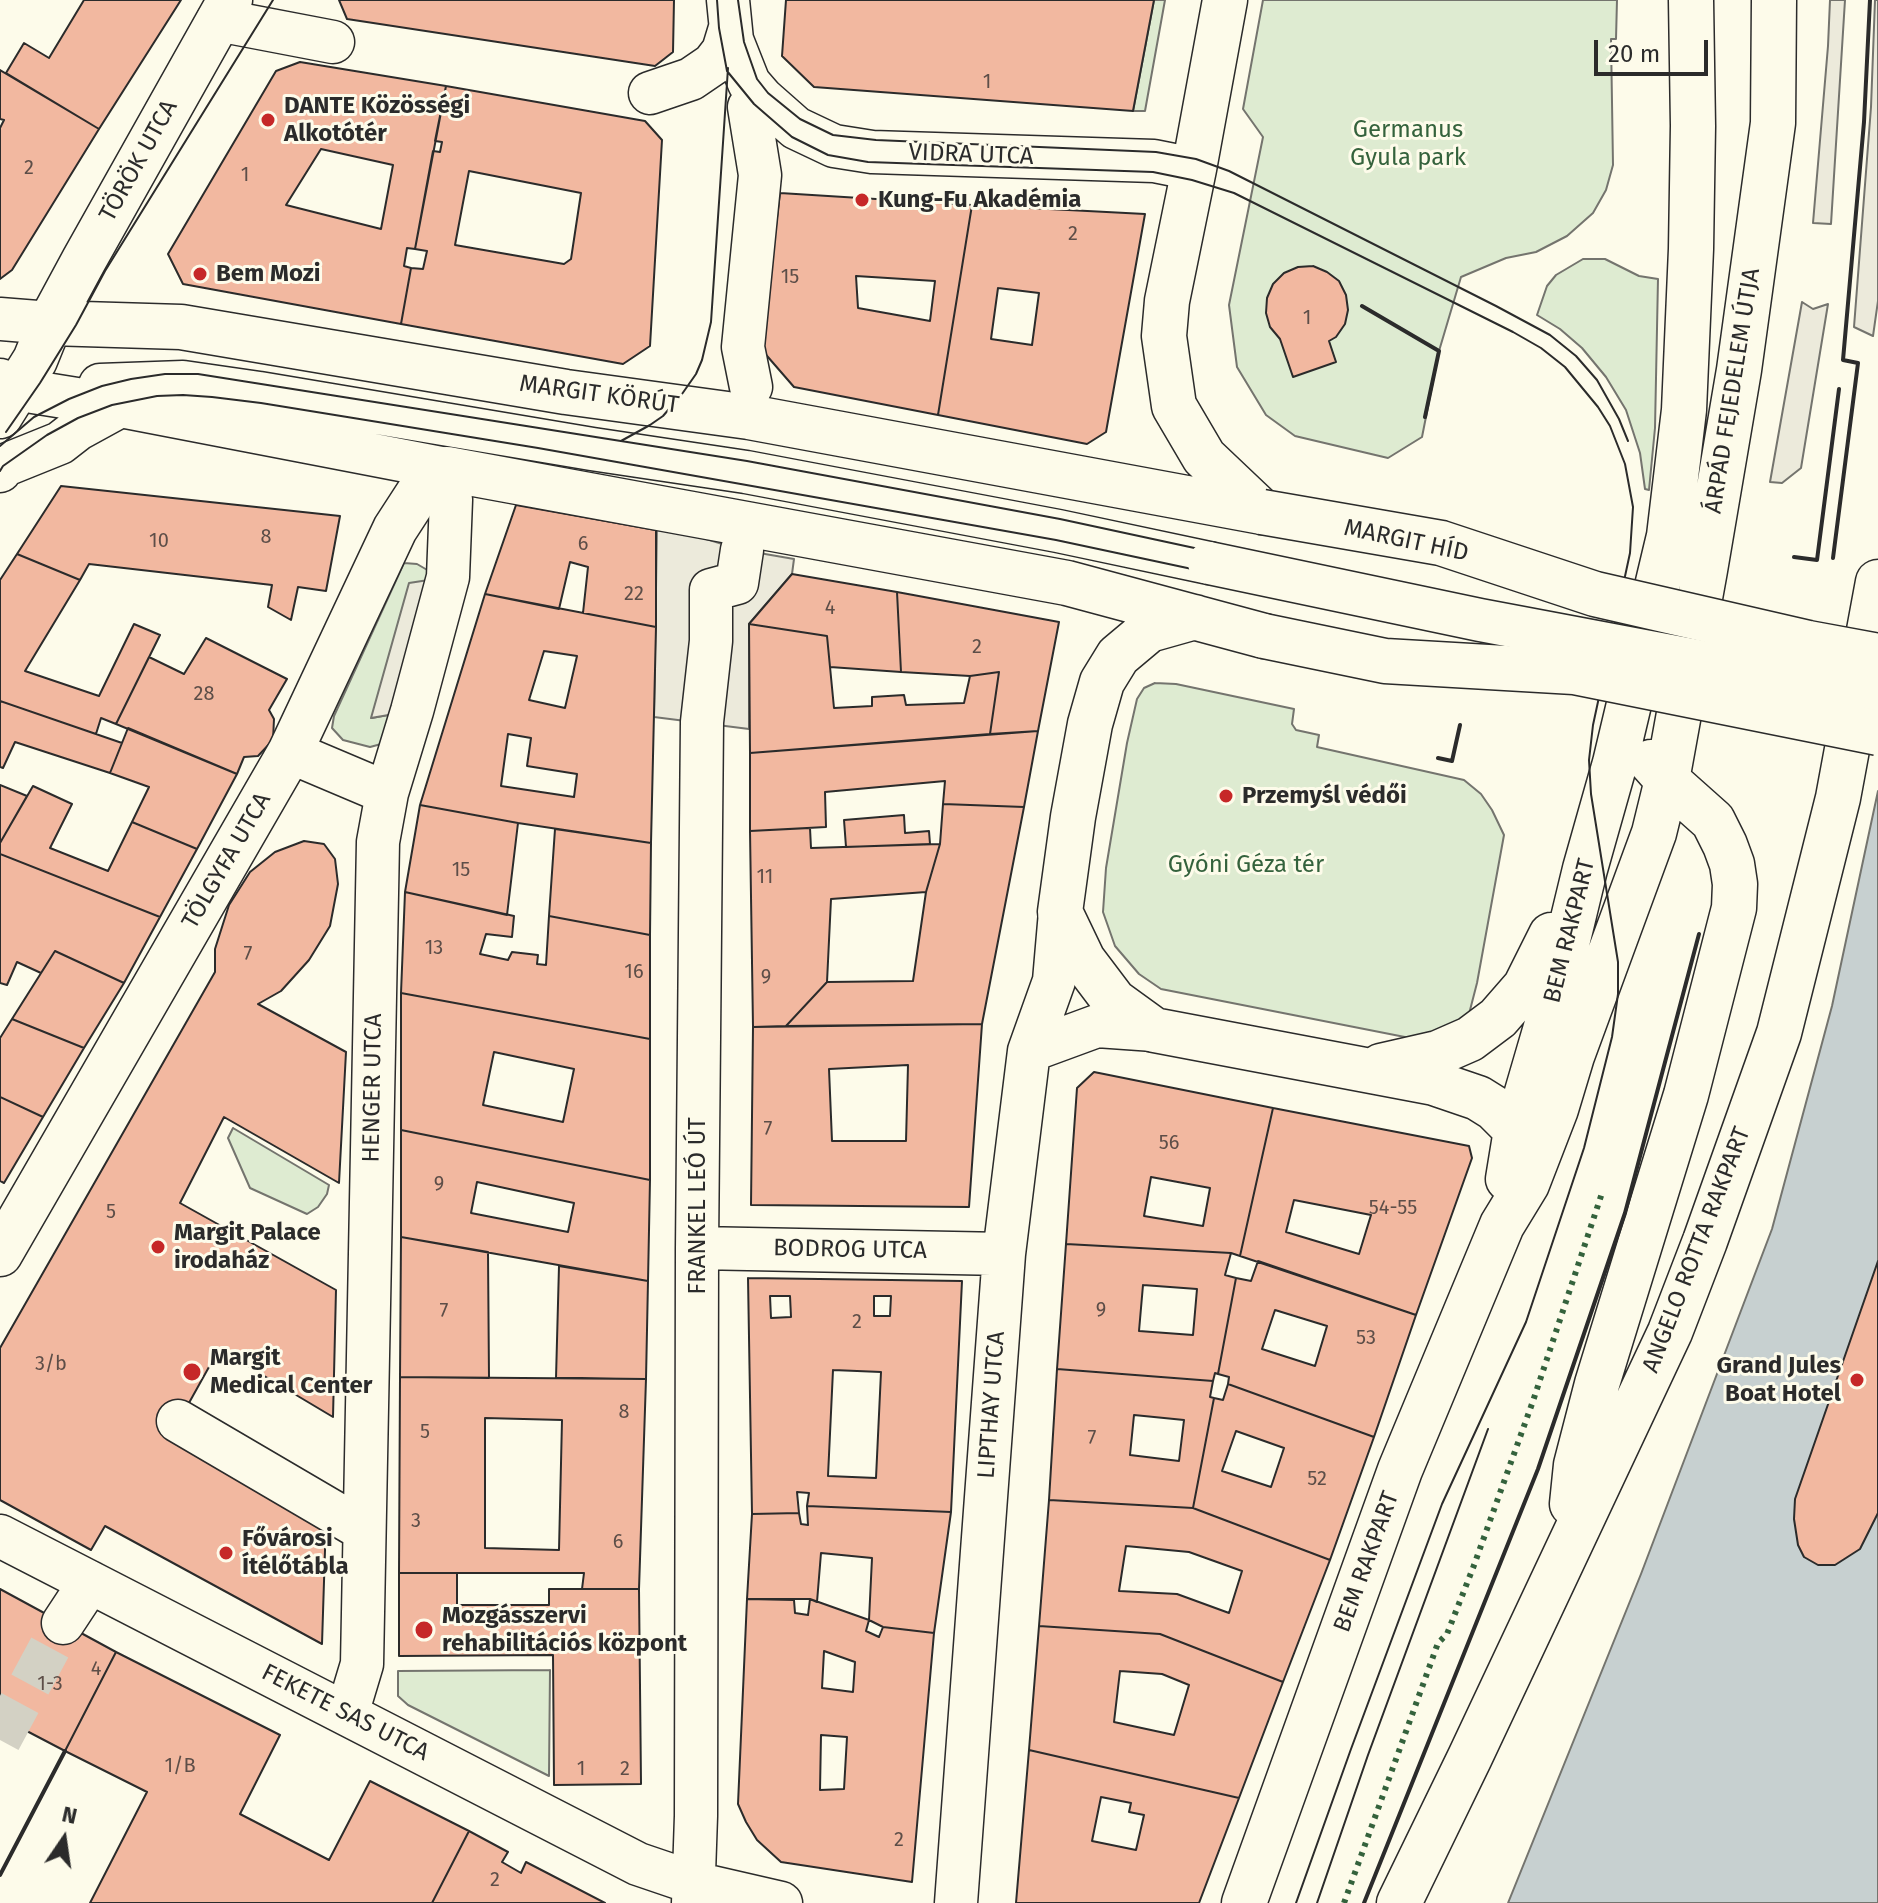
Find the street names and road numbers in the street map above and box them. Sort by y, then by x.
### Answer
street label: TÖRÖK UTCA [94,95,184,227]
street label: VIDRA UTCA [908,138,1034,172]
street label: ÁRPÁD FEJEDELEM ÚTJA [1699,266,1767,516]
street label: MARGIT KÖRÚT [517,370,681,420]
street label: MARGIT HÍD [1341,514,1471,568]
street label: TÖLGYFA UTCA [176,788,278,934]
street label: BEM RAKPART [1538,856,1602,1006]
street label: HENGER UTCA [357,1013,389,1163]
street label: FRANKEL LEÓ ÚT [684,1117,712,1295]
street label: ANGELO ROTTA RAKPART [1637,1123,1757,1377]
street label: BODROG UTCA [773,1234,927,1266]
street label: LIPTHAY UTCA [972,1330,1012,1480]
street label: BEM RAKPART [1328,1488,1406,1636]
street label: FEKETE SAS UTCA [256,1658,434,1768]

